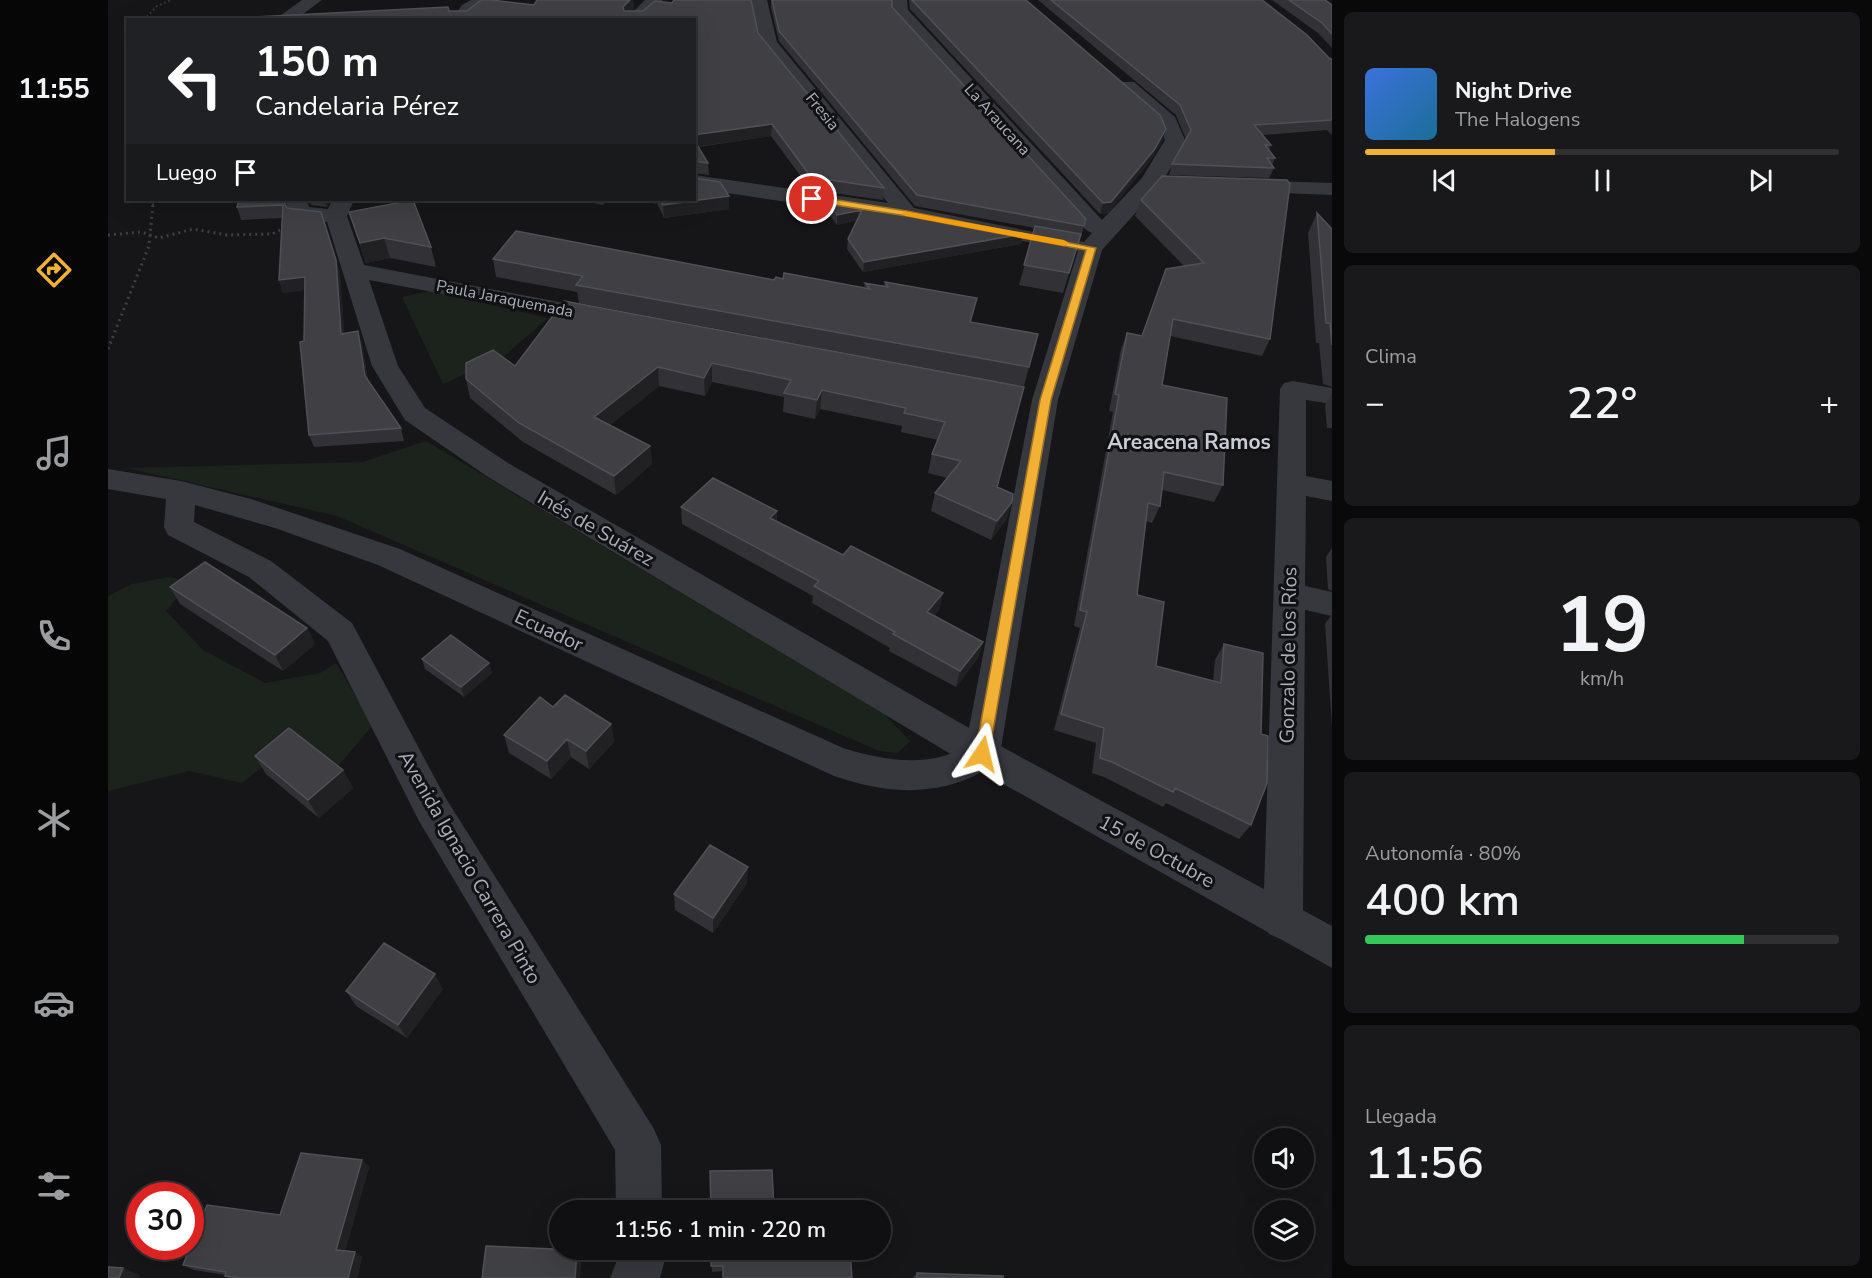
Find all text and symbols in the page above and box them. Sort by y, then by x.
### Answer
text: 150 m [255,34,379,91]
icon: left [156,42,234,120]
text: 11:55 [18,71,90,108]
text: Night Drive [1455,76,1572,106]
street label: La Araucana [959,79,1035,160]
text: Candelaria Pérez [255,88,459,125]
street label: Fresia [800,88,844,135]
text: The Halogens [1455,106,1580,133]
icon: arrive [229,156,262,189]
text: Luego [156,158,217,188]
icon: previous [1428,164,1461,197]
icon: pause [1586,164,1619,197]
icon: next [1744,164,1777,197]
pin [786,173,837,224]
icon: arrive [795,182,828,215]
icon: directions [33,249,75,291]
street label: Paula Jaraquemada [434,275,575,323]
text: Clima [1365,343,1417,370]
text: 22° [1567,373,1637,434]
text: − [1365,381,1385,426]
text: + [1819,381,1839,426]
district label: Areacena Ramos [1107,428,1271,456]
icon: music [33,432,75,474]
street label: Inés de Suárez [533,484,659,573]
street label: Gonzalo de los Ríos [1273,566,1304,744]
text: 19 [1555,572,1649,679]
street label: Ecuador [510,603,587,658]
icon: phone [33,615,75,657]
text: km/h [1580,665,1624,692]
position arrow [950,722,1014,786]
street label: Avenida Ignacio Carrera Pinto [392,746,548,989]
icon: climate [33,799,75,841]
street label: 15 de Octubre [1094,808,1220,894]
text: Autonomía · 80% [1365,840,1521,867]
text: 400 km [1365,870,1520,931]
icon: car [33,982,75,1024]
text: Llegada [1365,1103,1437,1130]
map controls [1254,1128,1314,1260]
button: sound [1254,1128,1314,1188]
text: 11:56 [1365,1133,1484,1194]
icon: filters [33,1165,75,1207]
speed limit sign: 30 [126,1182,204,1260]
button: layers [1254,1200,1314,1260]
text: 11:56 · 1 min · 220 m [614,1215,826,1245]

